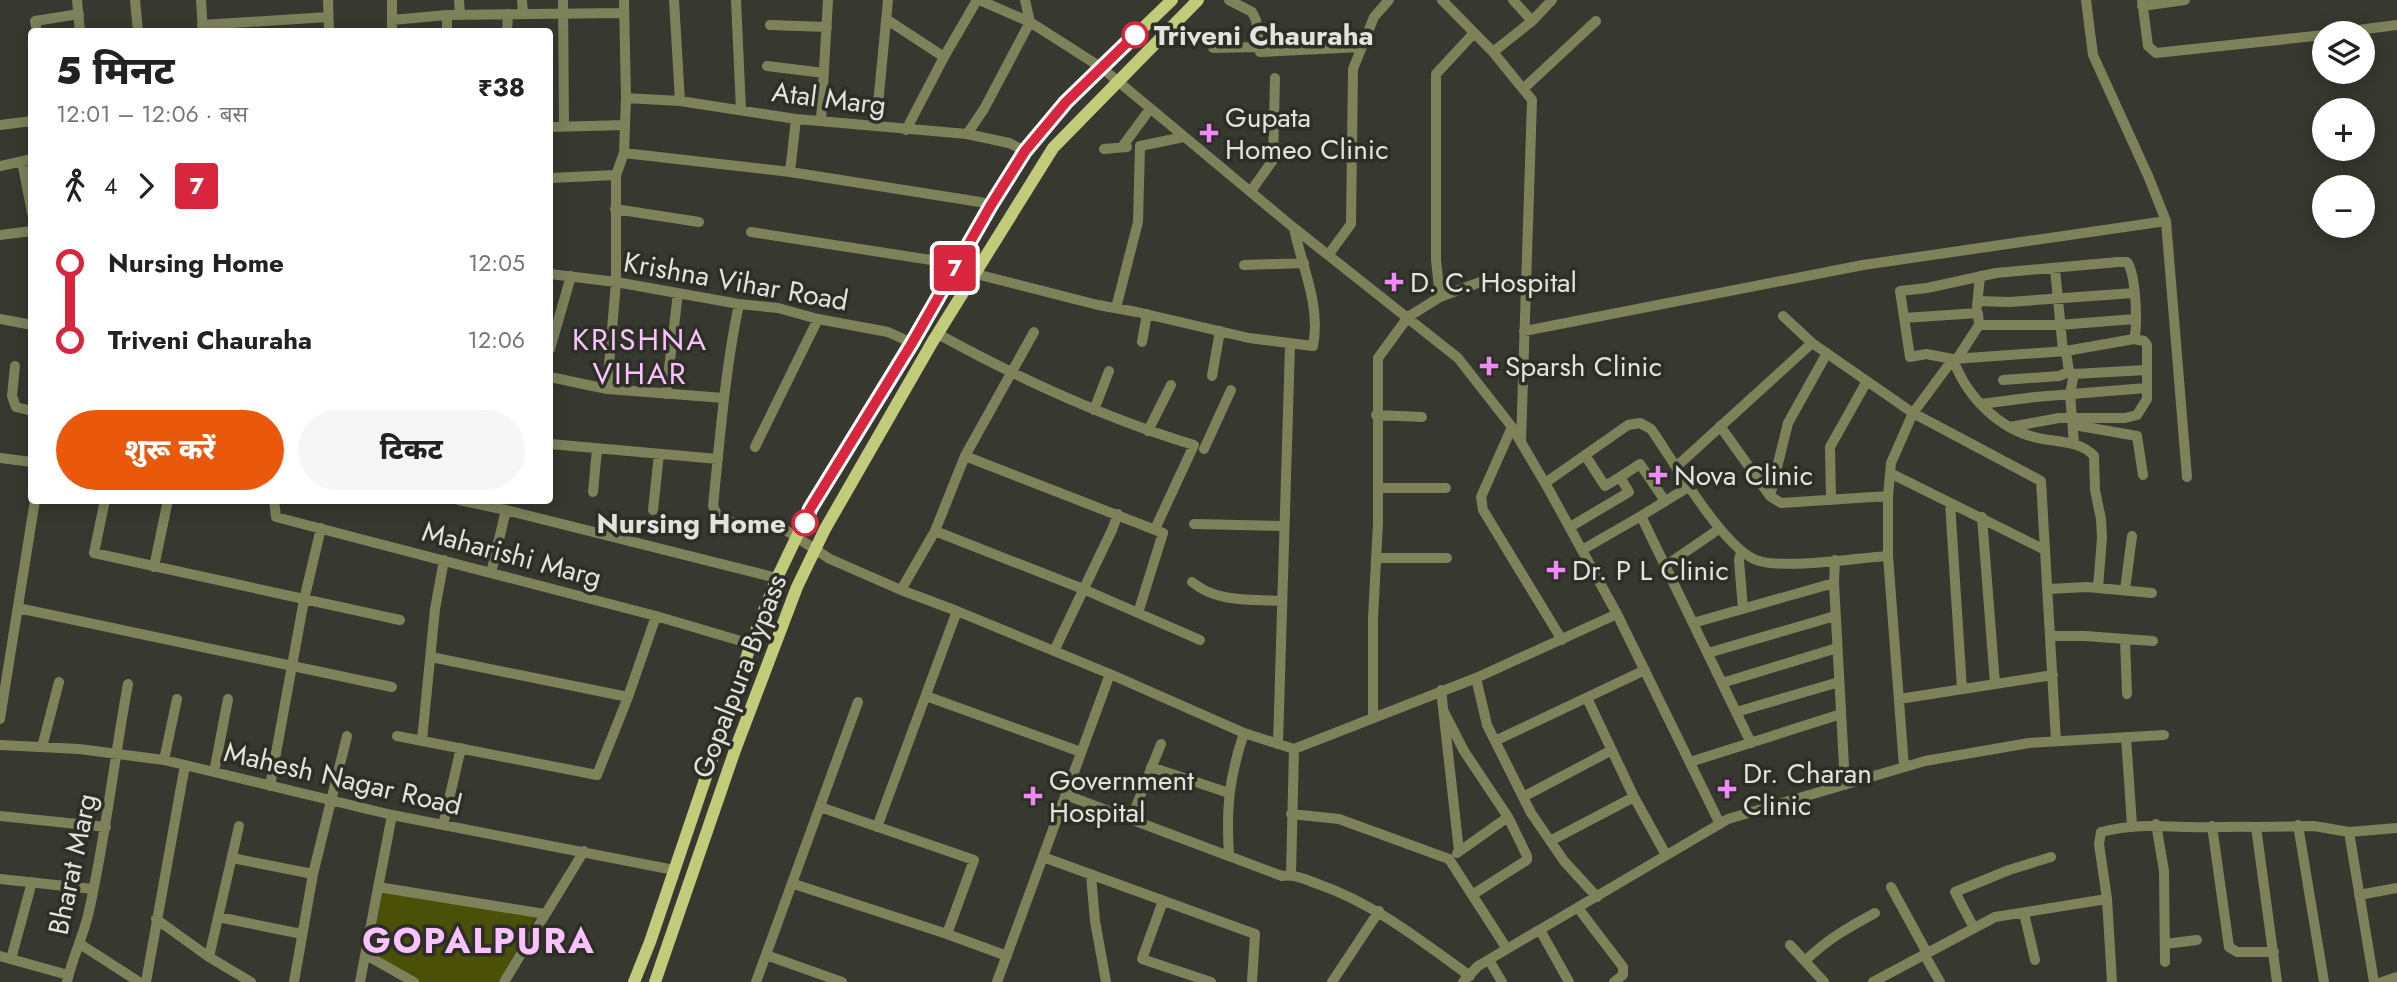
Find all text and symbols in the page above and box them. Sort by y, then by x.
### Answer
place label: Triveni Chauraha [1154,15,1374,56]
map controls [2312,21,2375,238]
button: layers [2312,21,2375,84]
marker: Triveni Chauraha [1122,22,1148,48]
text: 5 मिनट [56,43,175,98]
text: ₹38 [478,68,525,106]
street label: Atal Marg [769,71,888,126]
text: 12:01 – 12:06 · बस [56,97,248,131]
place label: Gupata Homeo Clinic [1225,97,1389,170]
button: + [2312,98,2375,161]
marker: Gupata Homeo Clinic [1199,123,1219,143]
icon: walk [56,167,94,205]
icon: forward [127,167,165,205]
text: 7 [189,168,204,203]
text: 4 [104,169,117,203]
button: − [2312,175,2375,238]
street label: Krishna Vihar Road [620,242,852,321]
text: Nursing Home [108,244,284,282]
line badge: 7 [932,245,978,291]
text: 12:05 [468,246,525,280]
text: 7 [948,250,962,285]
place label: D. C. Hospital [1410,262,1577,303]
marker: D. C. Hospital [1384,272,1404,292]
district label: KRISHNA VIHAR [572,318,708,395]
text: Triveni Chauraha [108,321,312,359]
text: 12:06 [468,323,525,357]
place label: Sparsh Clinic [1505,346,1662,387]
marker: Sparsh Clinic [1479,356,1499,376]
button: शुरू करें [56,410,284,490]
button: टिकट [298,410,525,490]
place label: Nova Clinic [1674,455,1813,496]
marker: Nova Clinic [1648,465,1668,485]
place label: Nursing Home [597,503,786,544]
marker: Nursing Home [792,510,818,536]
street label: Maharishi Marg [418,511,606,598]
place label: Dr. P L Clinic [1572,550,1729,591]
marker: Dr. P L Clinic [1546,560,1566,580]
street label: Gopalpura Bypass [682,569,797,784]
street label: Mahesh Nagar Road [220,731,466,826]
place label: Dr. Charan Clinic [1743,753,1872,826]
place label: Government Hospital [1049,760,1194,833]
marker: Dr. Charan Clinic [1717,779,1737,799]
marker: Government Hospital [1023,786,1043,806]
street label: Bharat Marg [38,790,107,938]
district label: GOPALPURA [362,916,596,966]

